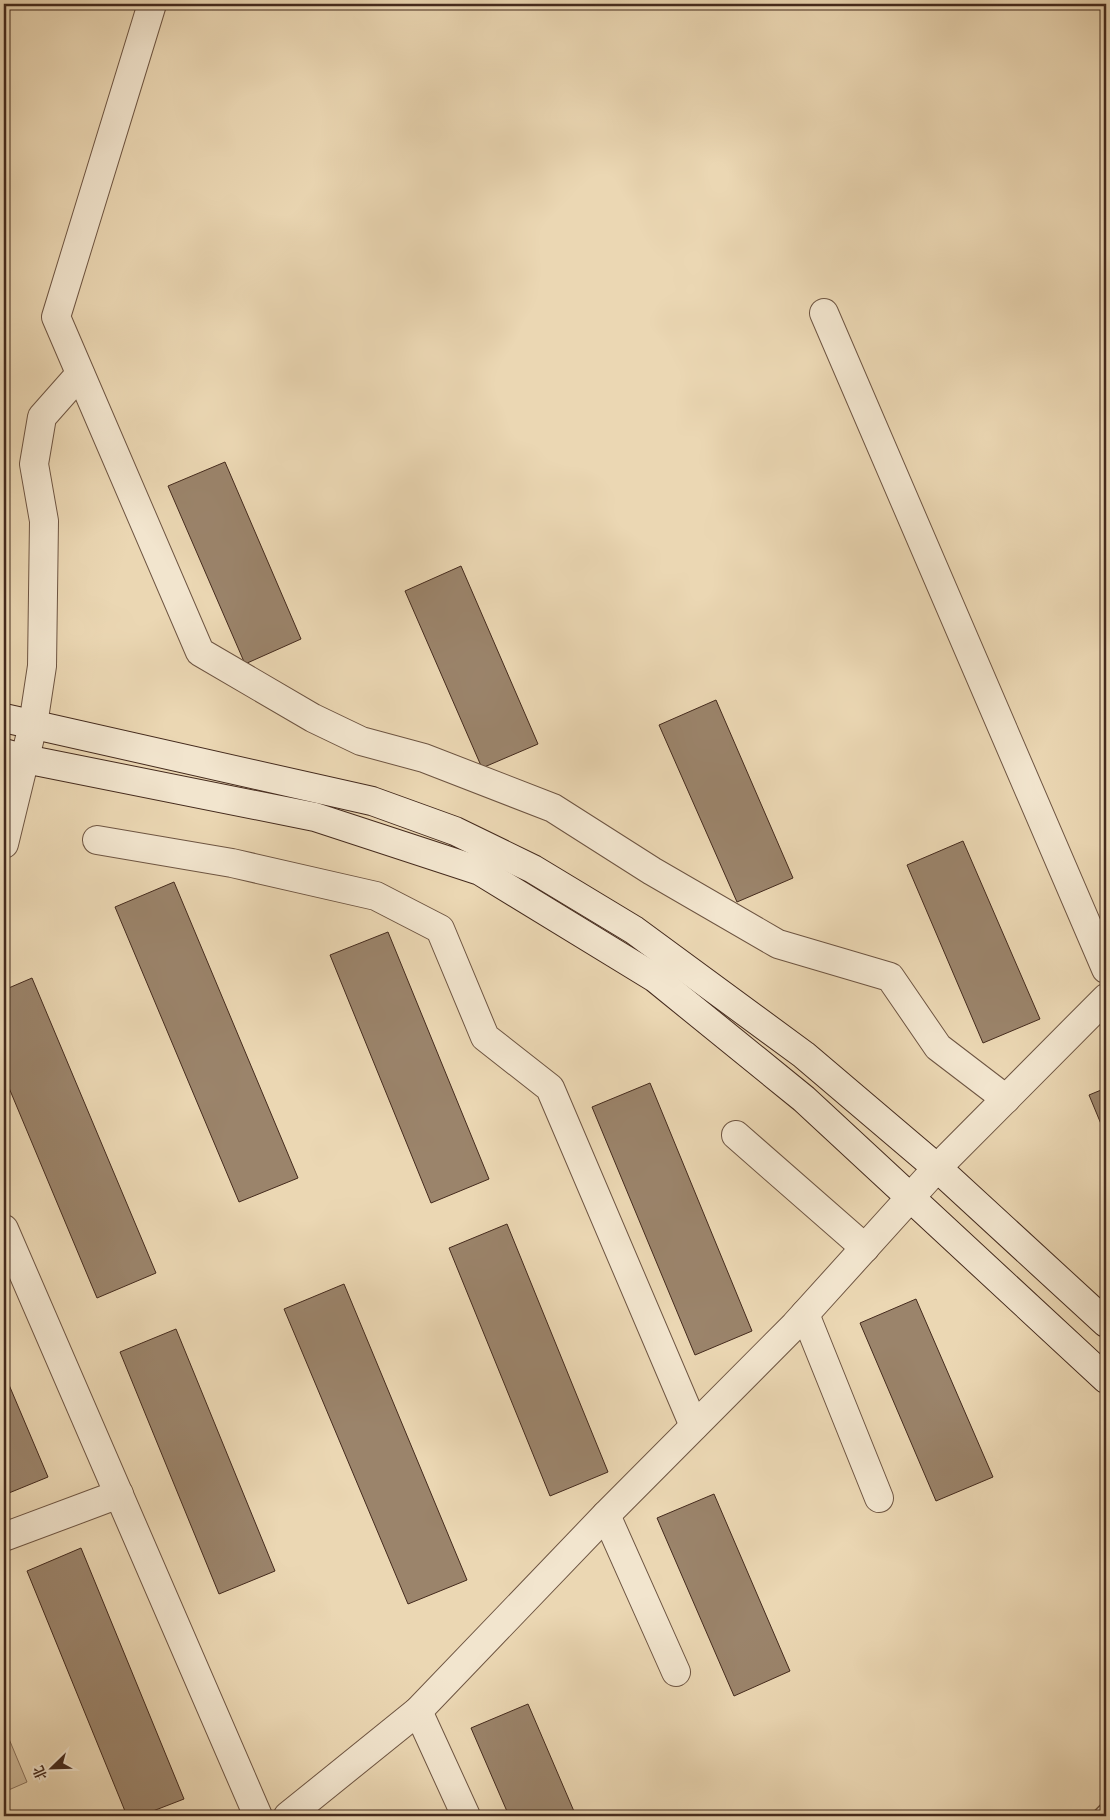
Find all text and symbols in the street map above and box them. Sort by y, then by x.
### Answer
north arrow [28,1742,78,1792]
text: 北 [30,1762,53,1783]

